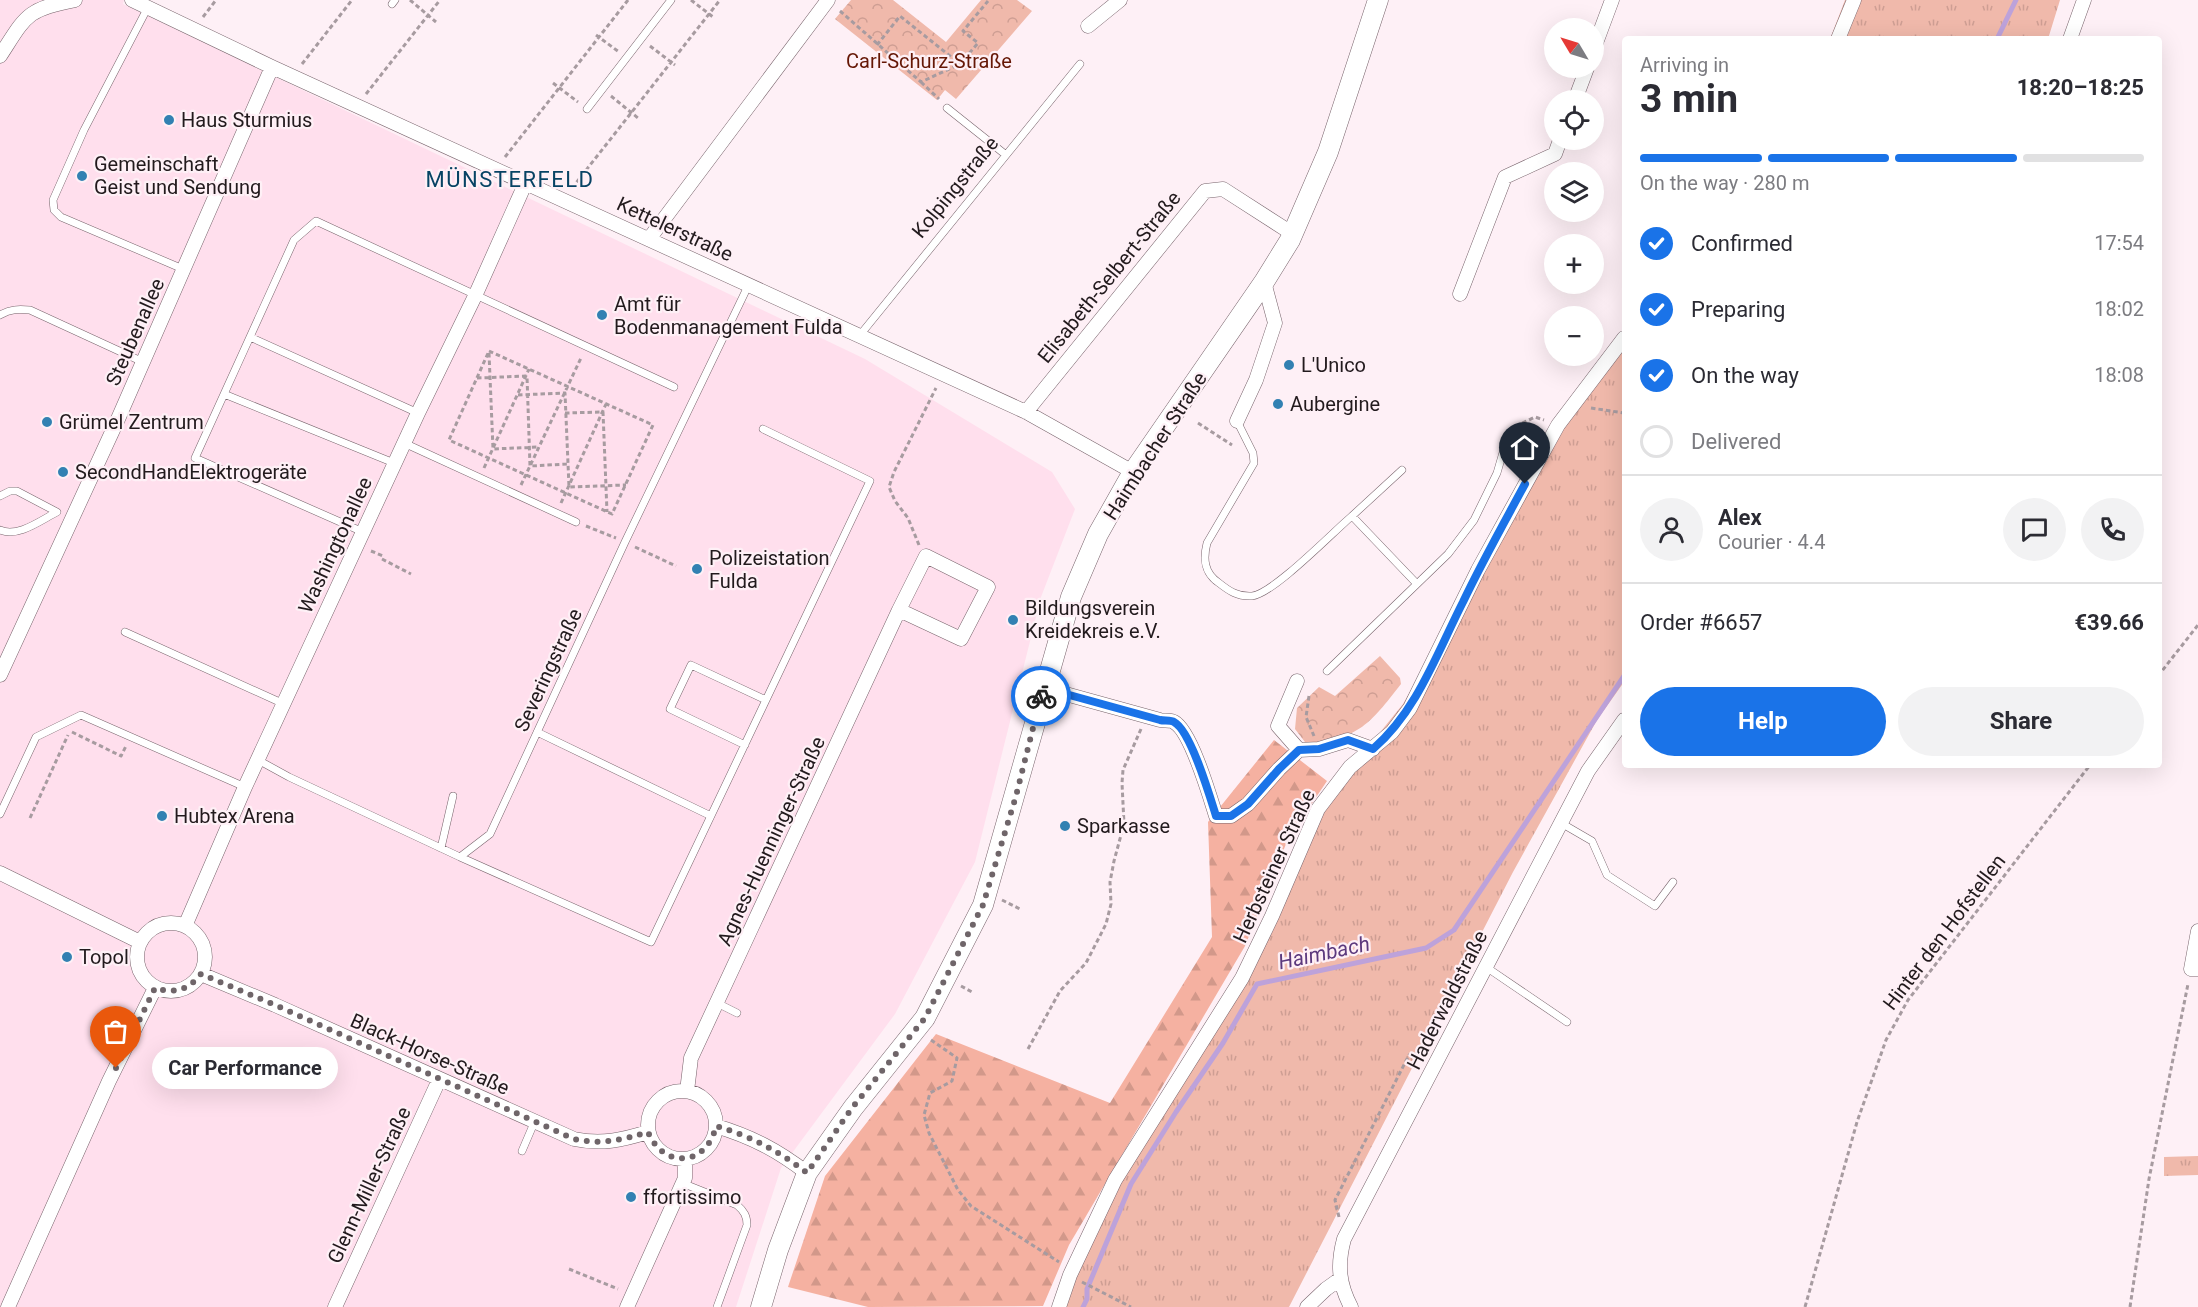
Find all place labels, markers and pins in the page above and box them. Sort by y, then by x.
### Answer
place label: Haus Sturmius [181,108,312,132]
marker: Haus Sturmius [162,113,176,127]
place label: Gemeinschaft Geist und Sendung [94,152,261,199]
marker: Gemeinschaft Geist und Sendung [75,169,89,183]
place label: Amt für Bodenmanagement Fulda [614,292,843,339]
marker: Amt für Bodenmanagement Fulda [595,308,609,322]
place label: L'Unico [1301,353,1366,377]
marker: L'Unico [1282,358,1296,372]
place label: Aubergine [1290,392,1380,416]
marker: Aubergine [1271,397,1285,411]
place label: Grümel Zentrum [59,410,204,434]
marker: Grümel Zentrum [40,415,54,429]
pin [1499,422,1550,484]
place label: SecondHandElektrogeräte [75,460,307,484]
marker: SecondHandElektrogeräte [56,465,70,479]
place label: Polizeistation Fulda [709,546,829,593]
marker: Polizeistation Fulda [690,562,704,576]
place label: Bildungsverein Kreidekreis e.V. [1025,596,1161,643]
marker: Bildungsverein Kreidekreis e.V. [1006,613,1020,627]
place label: Hubtex Arena [174,804,295,828]
marker: Hubtex Arena [155,809,169,823]
place label: Sparkasse [1077,814,1170,838]
marker: Sparkasse [1058,819,1072,833]
place label: Topol [79,945,129,969]
marker: Topol [60,950,74,964]
pin [90,1006,141,1068]
callout: Car Performance [152,1047,338,1089]
place label: ffortissimo [643,1185,741,1209]
marker: ffortissimo [624,1190,638,1204]

